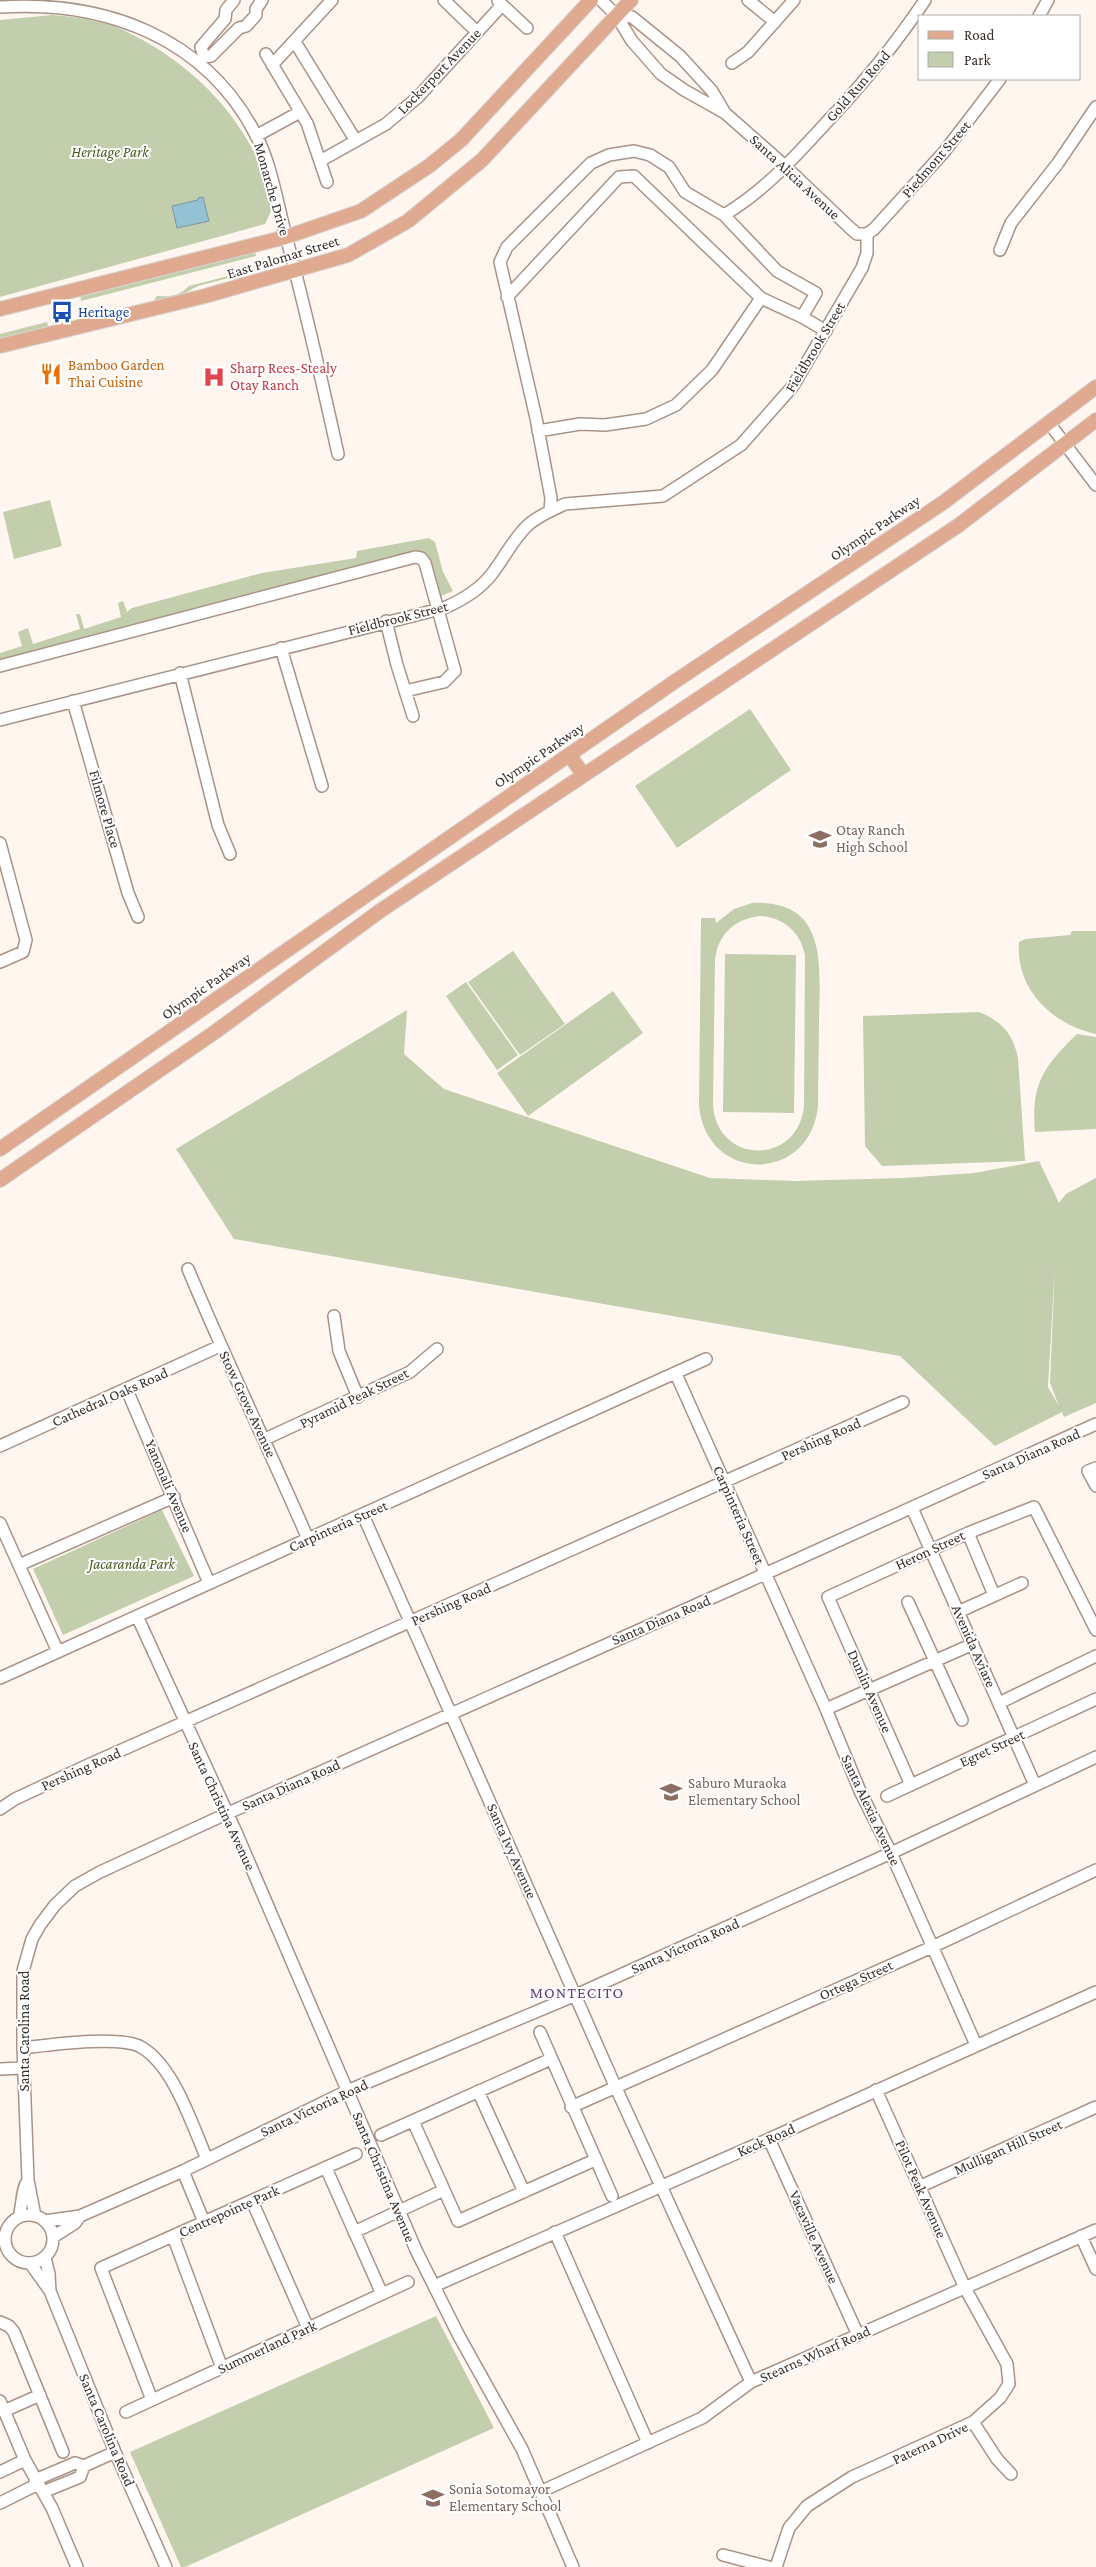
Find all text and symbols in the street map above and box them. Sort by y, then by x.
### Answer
legend [918,15,1081,80]
street label: Lockerport Avenue [394,25,485,118]
text: Road [964,27,995,43]
street label: Gold Run Road [823,47,893,125]
text: Park [964,52,991,68]
street label: Piedmont Street [898,117,974,201]
street label: Santa Alicia Avenue [747,131,844,223]
street label: Monarche Drive [251,141,293,238]
park label: Heritage Park [71,144,150,161]
street label: East Palomar Street [225,232,342,282]
street label: Fieldbrook Street [782,298,849,395]
bus stop icon: Heritage [49,299,75,325]
place label: Heritage [78,304,130,321]
place label: Bamboo Garden Thai Cuisine [68,357,165,390]
place label: Sharp Rees-Stealy Otay Ranch [230,360,337,394]
restaurant icon: Bamboo Garden Thai Cuisine [38,361,64,387]
hospital icon: Sharp Rees-Stealy Otay Ranch [201,364,227,390]
street label: Olympic Parkway [827,492,924,565]
street label: Fieldbrook Street [346,598,451,638]
street label: Olympic Parkway [491,719,588,792]
street label: Filmore Place [86,768,124,850]
place label: Otay Ranch High School [836,822,908,856]
school or university icon: Otay Ranch High School [807,826,833,852]
street label: Olympic Parkway [158,949,254,1023]
street label: Stow Grove Avenue [216,1348,280,1460]
street label: Cathedral Oaks Road [50,1364,171,1430]
street label: Pyramid Peak Street [297,1364,412,1432]
street label: Pershing Road [779,1414,864,1465]
street label: Santa Diana Road [979,1425,1083,1483]
street label: Yanonali Avenue [142,1437,196,1535]
street label: Carpinteria Street [709,1463,768,1568]
street label: Carpinteria Street [286,1497,391,1556]
street label: Heron Street [893,1526,968,1573]
park label: Jacaranda Park [86,1556,177,1573]
street label: Pershing Road [409,1579,494,1630]
street label: Santa Diana Road [609,1592,713,1648]
street label: Avenida Aviare [949,1602,1000,1690]
street label: Dunlin Avenue [845,1647,896,1735]
street label: Egret Street [957,1726,1028,1771]
street label: Santa Christina Avenue [185,1739,259,1873]
street label: Pershing Road [39,1744,124,1795]
street label: Santa Alexia Avenue [838,1752,904,1868]
street label: Santa Diana Road [239,1756,343,1814]
place label: Saburo Muraoka Elementary School [688,1775,800,1809]
school or university icon: Saburo Muraoka Elementary School [658,1779,684,1805]
street label: Santa Ivy Avenue [483,1801,540,1902]
street label: Santa Victoria Road [628,1915,742,1977]
street label: Ortega Street [817,1956,897,2004]
street label: Santa Carolina Road [16,1970,32,2091]
district label: MONTECITO [530,1984,624,2001]
street label: Santa Victoria Road [258,2076,370,2140]
street label: Santa Christina Avenue [349,2110,419,2245]
street label: Mulligan Hill Street [951,2116,1066,2179]
street label: Keck Road [735,2120,797,2160]
street label: Pilot Peak Avenue [892,2138,950,2241]
street label: Centrepointe Park [176,2181,283,2241]
street label: Vacaville Avenue [786,2188,842,2286]
street label: Summerland Park [215,2317,320,2377]
street label: Stearns Wharf Road [757,2322,873,2386]
street label: Santa Carolina Road [76,2371,138,2489]
street label: Paterna Drive [890,2418,971,2467]
place label: Sonia Sotomayor Elementary School [449,2481,561,2515]
school or university icon: Sonia Sotomayor Elementary School [420,2485,446,2511]

